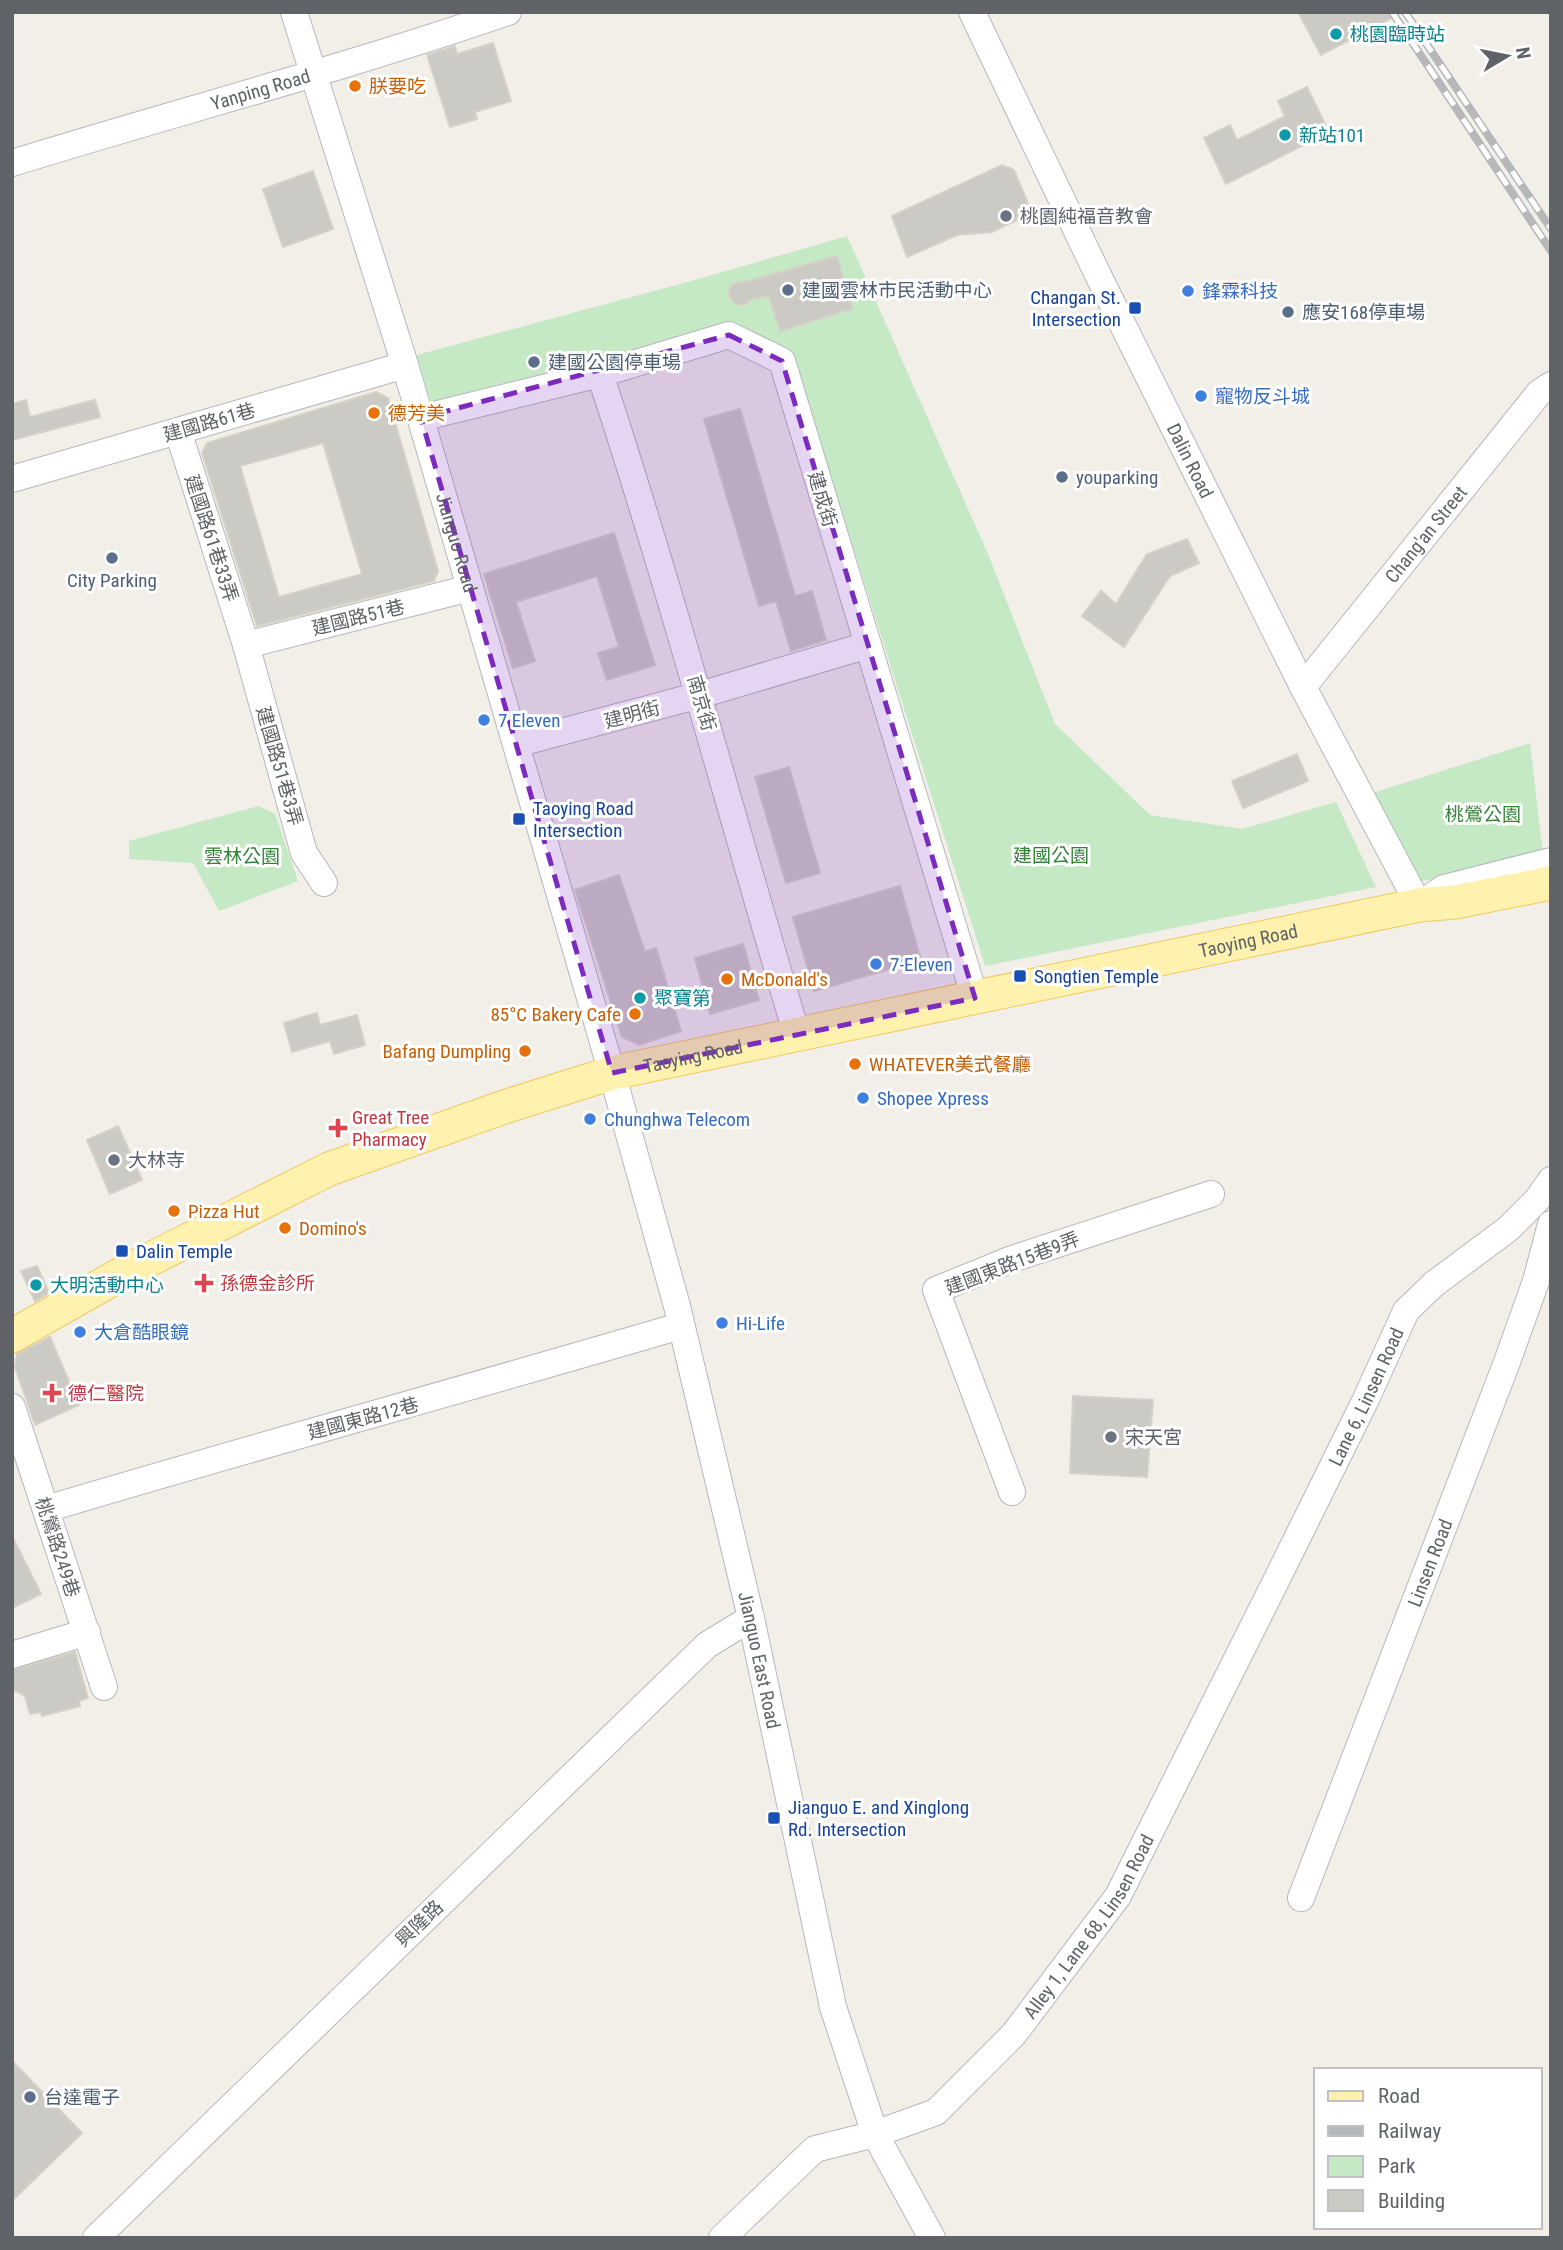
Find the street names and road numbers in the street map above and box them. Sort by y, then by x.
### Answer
street label: Yanping Road [208,64,313,115]
street label: 建國路61巷 [160,398,258,447]
street label: Dalin Road [1162,420,1218,502]
street label: 建成街 [803,469,842,530]
street label: 建國路61巷33弄 [180,472,243,605]
street label: Chang'an Street [1380,481,1472,588]
street label: Jianguo Road [431,490,482,595]
street label: 建國路51巷 [309,595,407,640]
street label: 南京街 [683,673,720,734]
street label: 建明街 [602,696,663,733]
street label: 建國路51巷3弄 [251,704,308,828]
street label: Taoying Road [1197,920,1300,963]
street label: Taoying Road [641,1035,745,1078]
street label: 建國東路15巷9弄 [942,1227,1083,1300]
street label: Lane 6, Linsen Road [1324,1324,1409,1470]
street label: 建國東路12巷 [305,1393,421,1444]
street label: 桃鶯路249巷 [30,1494,85,1600]
street label: Linsen Road [1403,1516,1457,1610]
street label: Jianguo East Road [733,1589,785,1731]
street label: Alley 1, Lane 68, Linsen Road [1019,1831,1159,2023]
street label: 興隆路 [391,1895,448,1951]

